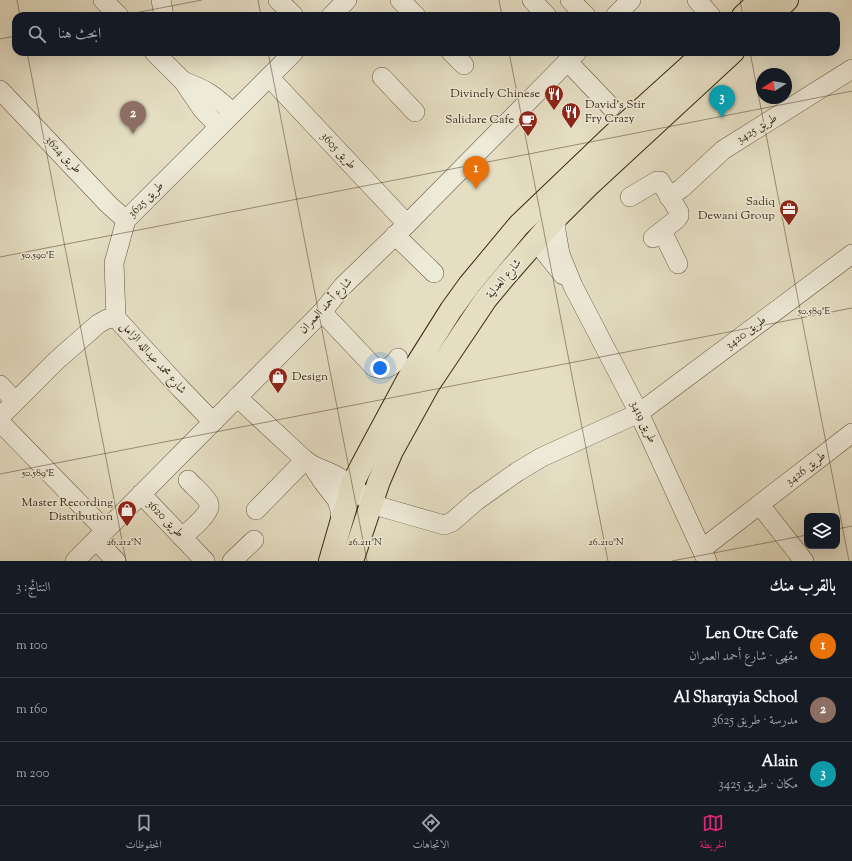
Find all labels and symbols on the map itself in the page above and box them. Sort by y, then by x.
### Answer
north arrow [756,68,792,104]
restaurant icon: Divinely Chinese [543,83,565,111]
place label: Divinely Chinese [450,85,540,103]
pin: 3 [709,85,735,118]
place label: David's Stir Fry Crazy [585,96,646,128]
pin: 2 [120,101,146,134]
restaurant icon: David's Stir Fry Crazy [560,101,582,129]
cafe icon: Salidare Cafe [517,109,539,137]
street label: طريق 3425 [733,109,781,149]
place label: Salidare Cafe [445,111,514,129]
street label: طريق 3605 [316,128,360,174]
street label: طريق 3624 [40,132,86,178]
pin: 1 [463,156,489,189]
street label: طريق 3625 [124,178,168,222]
place label: Sadiq Dewani Group [698,193,775,225]
office icon: Sadiq Dewani Group [778,198,800,226]
text: 50.590°E [21,248,54,263]
street label: شارع العدلية [482,255,527,304]
street label: شارع أحمد العمران [295,274,358,339]
text: 50.589°E [797,304,830,319]
street label: طريق 3420 [722,311,770,354]
street label: شارع محمد عبدالله الزامل [115,318,191,399]
your location [370,358,390,378]
shop icon: Design [267,366,289,394]
place label: Design [292,368,328,386]
street label: طريق 3419 [625,398,661,446]
street label: طريق 3426 [782,447,830,491]
text: 50.589°E [21,466,54,481]
place label: Master Recording Distribution [22,494,113,526]
street label: طريق 3620 [142,496,188,542]
shop icon: Master Recording Distribution [116,499,138,527]
text: 26.212°N [106,535,142,550]
text: 26.211°N [348,535,382,550]
text: 26.210°N [588,535,624,550]

